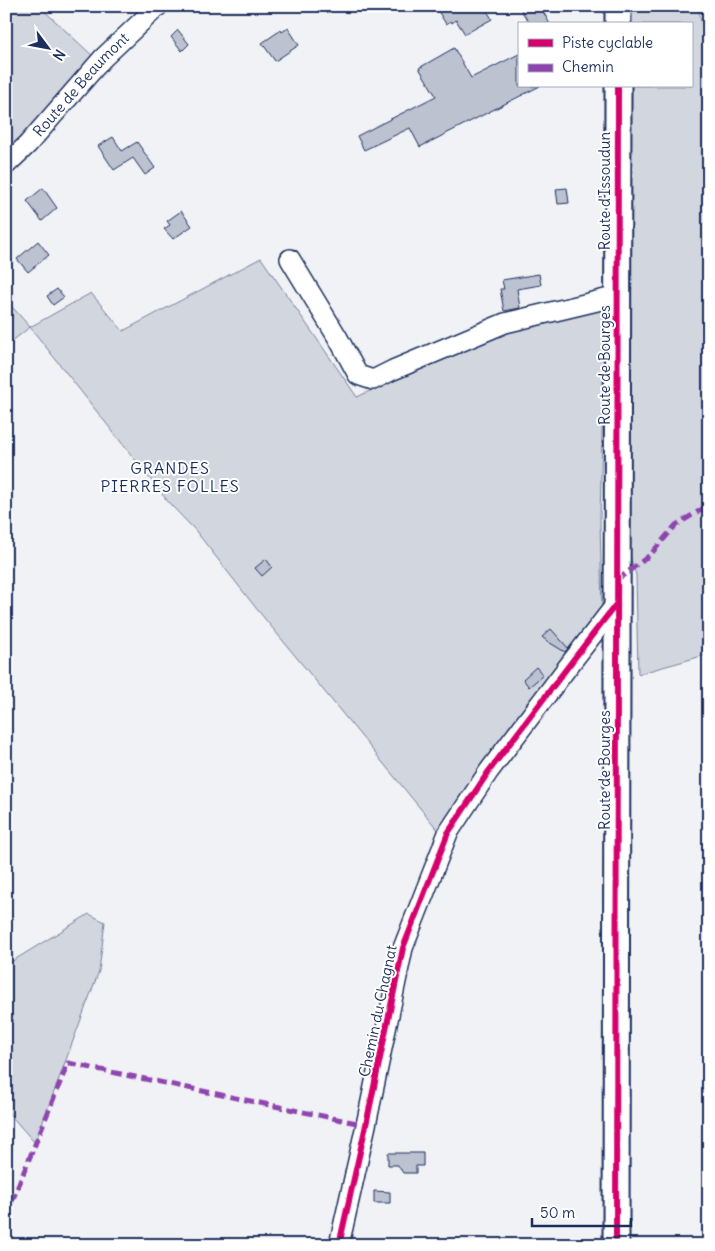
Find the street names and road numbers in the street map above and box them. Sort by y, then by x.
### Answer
street label: Route de Beaumont [29,28,133,140]
street label: Route d'Issoudun [595,131,614,250]
street label: Route de Bourges [595,305,614,425]
street label: Route de Bourges [595,710,614,830]
street label: Chemin du Chagnat [354,943,401,1079]

